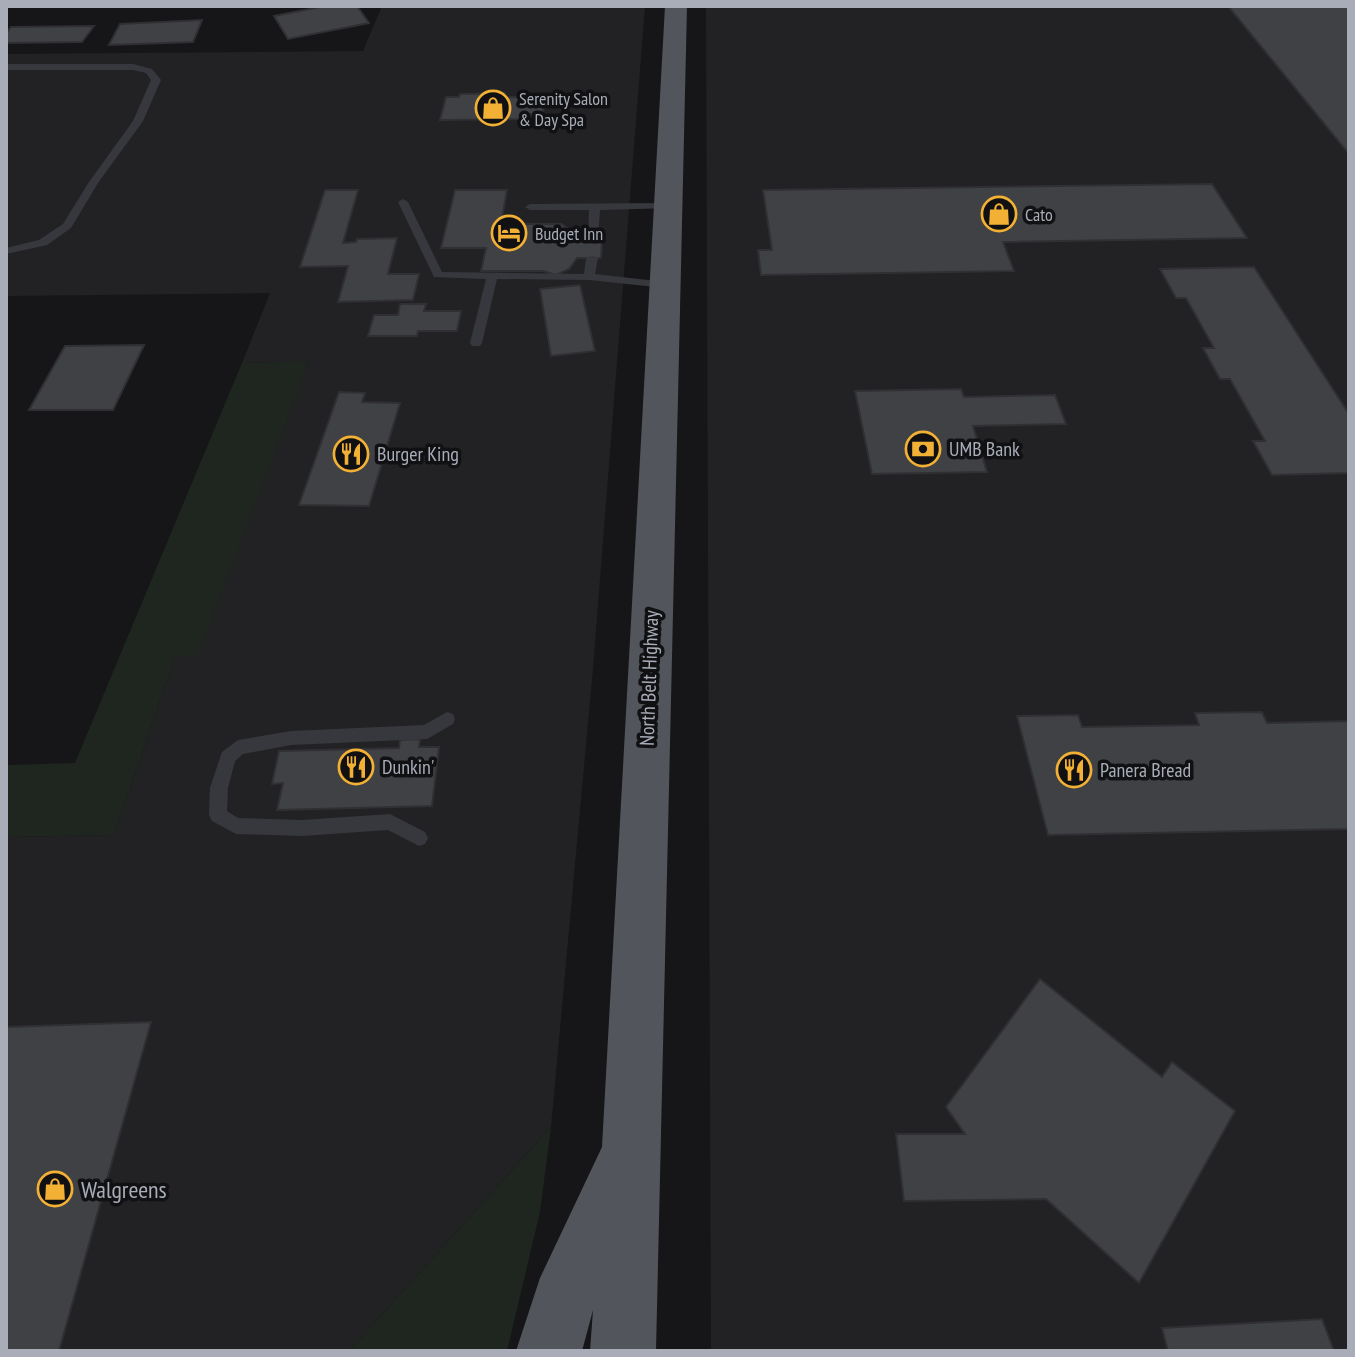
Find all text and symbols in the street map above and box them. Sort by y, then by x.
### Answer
place label: Serenity Salon & Day Spa [519,87,608,131]
shop icon: Serenity Salon & Day Spa [474,89,512,127]
shop icon: Cato [980,195,1018,233]
place label: Cato [1025,203,1053,226]
hotel icon: Budget Inn [490,214,528,252]
place label: Budget Inn [535,222,603,245]
bank icon: UMB Bank [904,430,942,468]
restaurant icon: Burger King [332,435,370,473]
place label: UMB Bank [949,436,1020,462]
place label: Burger King [377,441,459,467]
street label: North Belt Highway [634,609,664,746]
restaurant icon: Dunkin' [337,748,375,786]
restaurant icon: Panera Bread [1055,751,1093,789]
place label: Dunkin' [382,754,434,780]
place label: Panera Bread [1100,757,1191,783]
shop icon: Walgreens [36,1170,74,1208]
place label: Walgreens [81,1174,167,1205]

